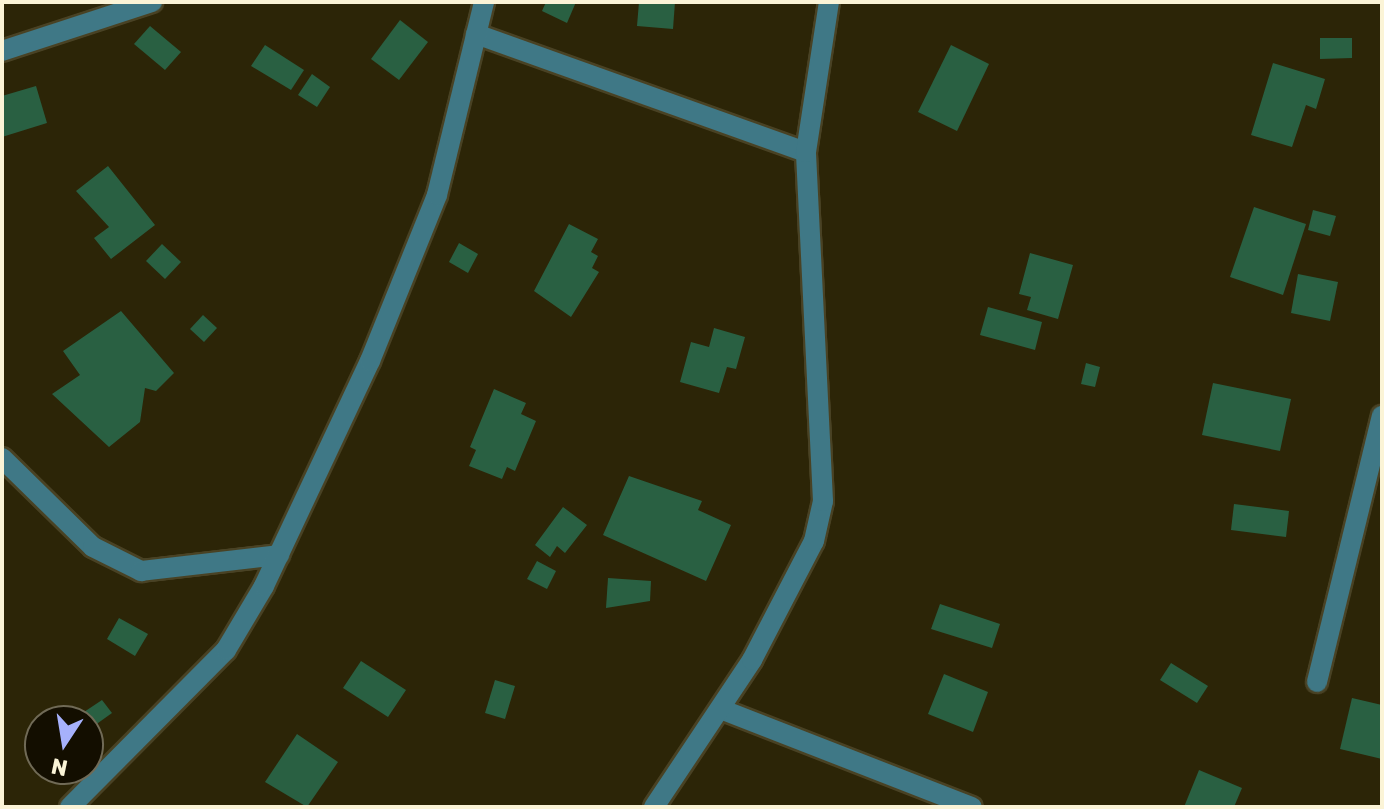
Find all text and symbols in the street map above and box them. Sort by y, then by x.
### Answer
north arrow [24,705,104,785]
text: N [49,752,70,782]

